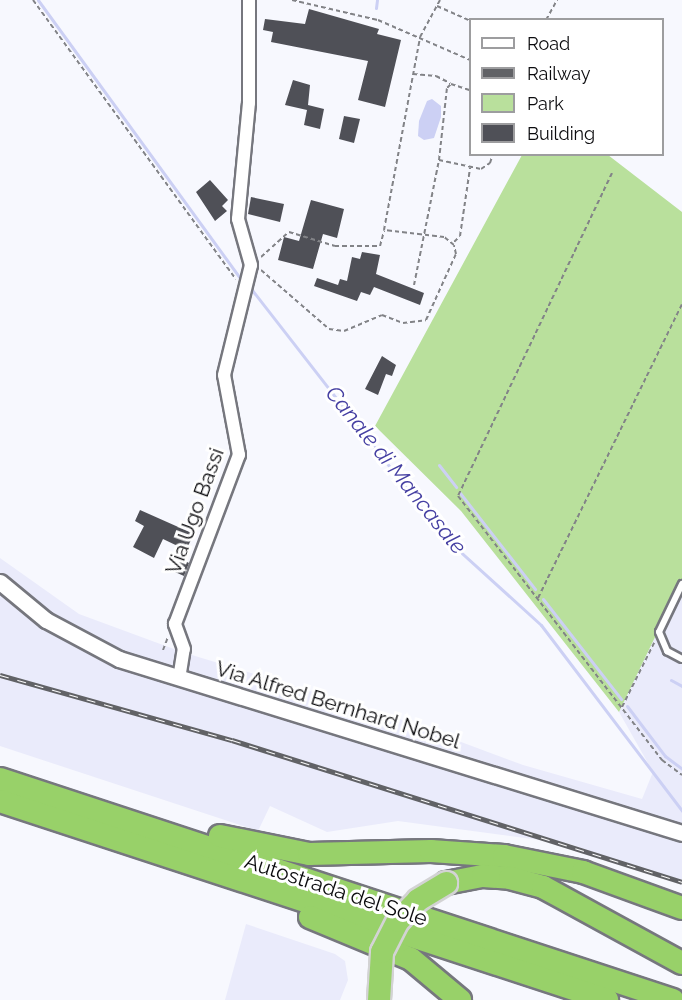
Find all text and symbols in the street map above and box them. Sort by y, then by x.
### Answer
legend [469,18,664,156]
text: Road [527,33,570,54]
text: Railway [527,63,591,84]
text: Park [527,93,564,114]
text: Building [527,123,595,144]
water label: Canale di Mancasale [320,381,472,559]
street label: Via Ugo Bassi [161,444,229,578]
street label: Via Alfred Bernhard Nobel [212,656,464,754]
street label: Autostrada del Sole [241,848,431,932]

